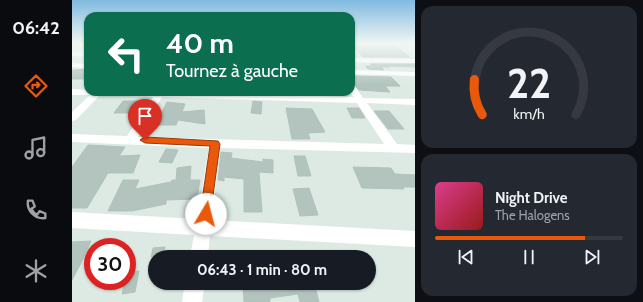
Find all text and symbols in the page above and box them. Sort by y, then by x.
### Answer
text: 06:42 [12,17,60,39]
text: 40 m [166,26,234,60]
icon: left [100,28,152,80]
text: 22 [507,58,551,108]
text: Tournez à gauche [166,60,298,82]
icon: directions [22,72,50,100]
pin [128,99,162,140]
icon: arrive [134,105,156,127]
text: km/h [513,105,545,123]
icon: music [22,134,50,162]
text: Night Drive [495,189,568,207]
position arrow [185,193,227,235]
icon: phone [22,196,50,224]
text: The Halogens [495,207,570,223]
speed limit sign: 30 [84,238,136,290]
icon: previous [455,246,477,268]
icon: pause [518,246,540,268]
icon: next [581,246,603,268]
icon: climate [22,257,50,285]
text: 06:43 · 1 min · 80 m [197,261,327,279]

